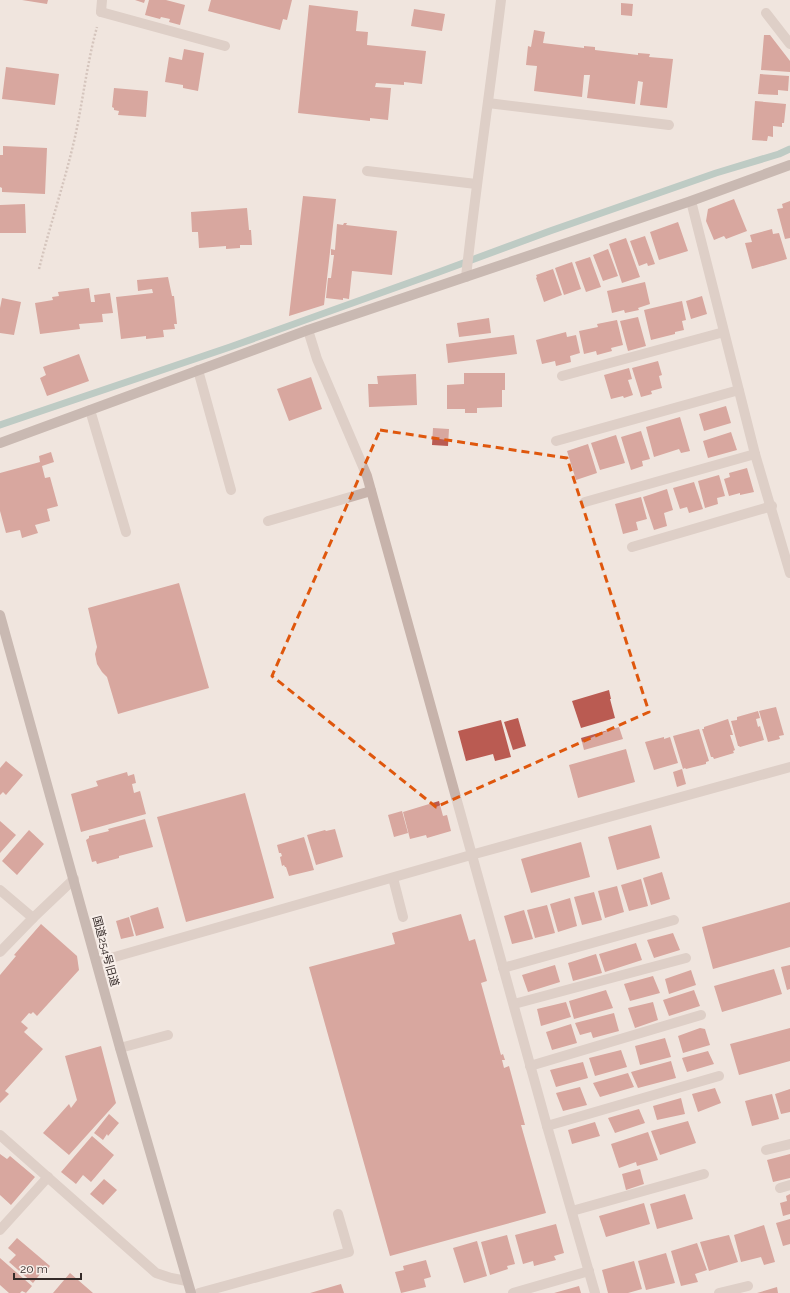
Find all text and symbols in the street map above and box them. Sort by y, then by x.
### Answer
street label: 国道254号旧道 [90,914,121,988]
scale bar [14,1255,81,1281]
text: 20 m [20,1262,48,1276]

